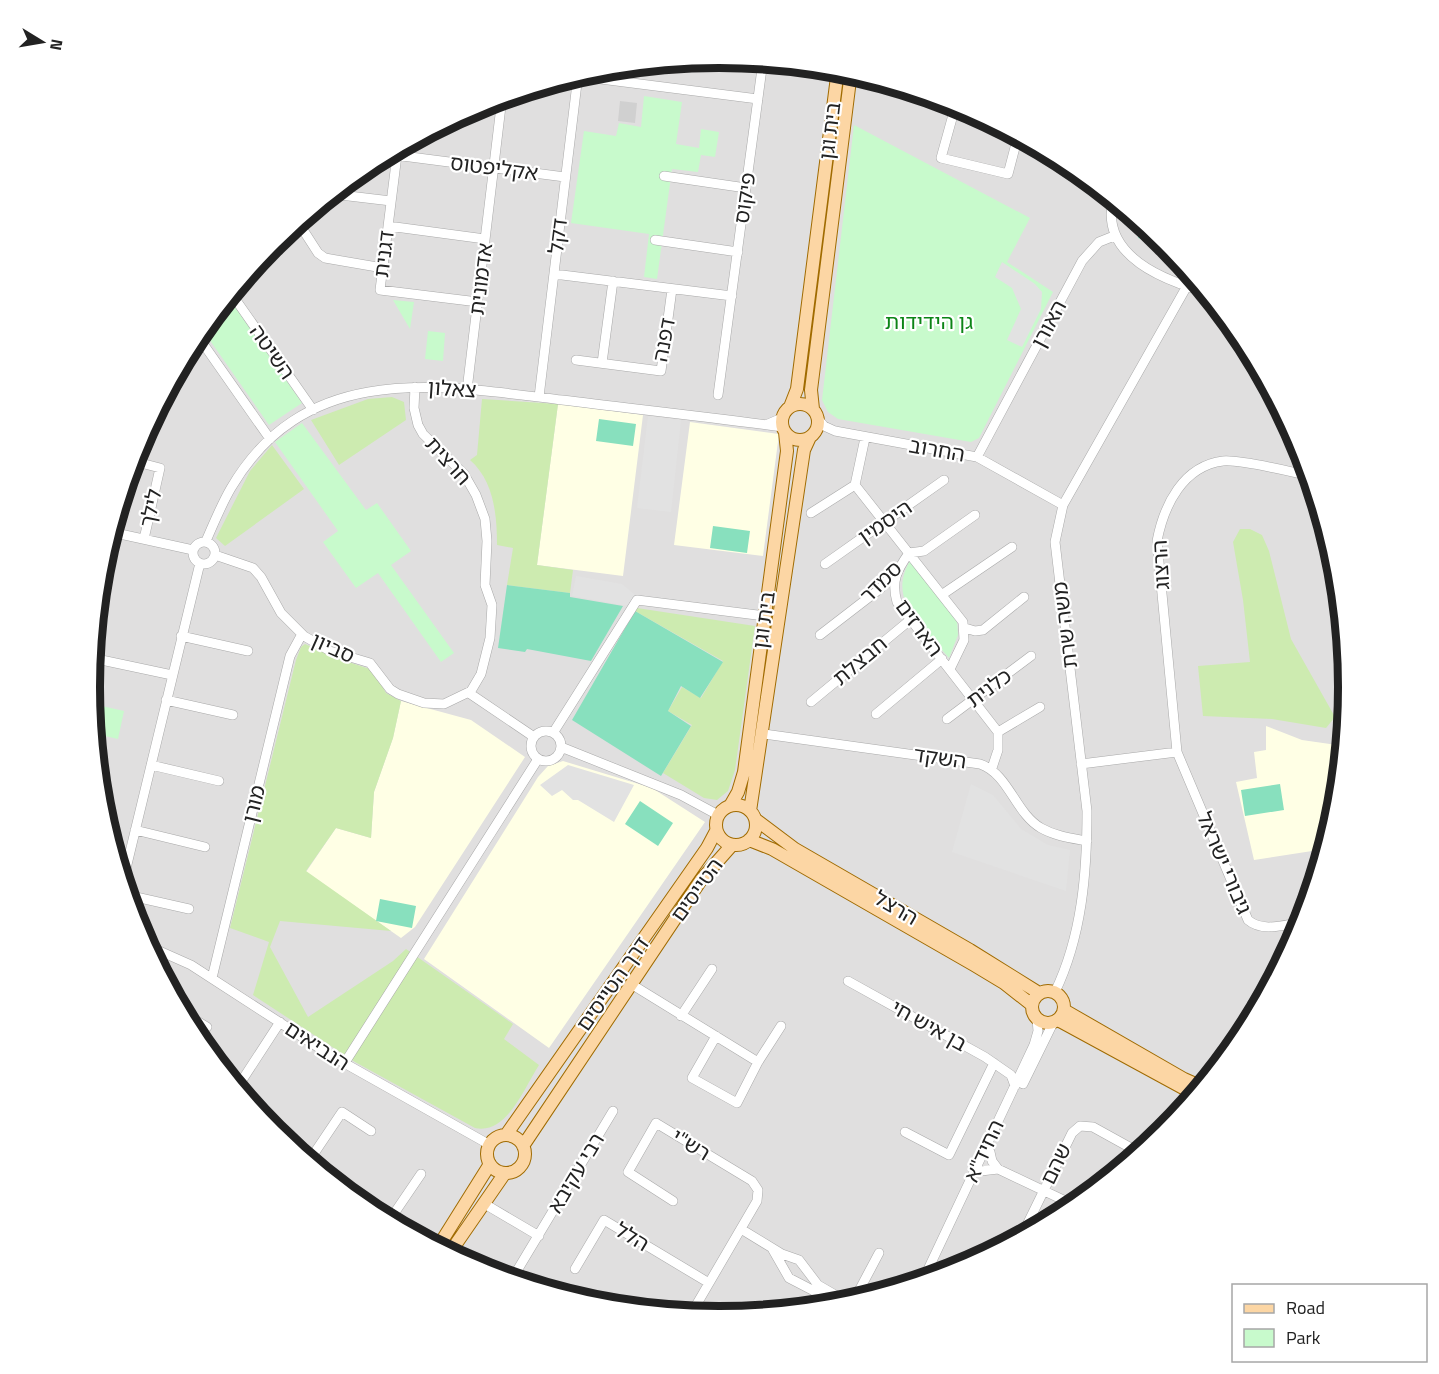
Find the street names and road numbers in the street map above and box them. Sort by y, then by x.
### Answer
street label: בית וגן [810,100,848,162]
street label: אקליפטוס [448,146,540,188]
street label: פיקוס [725,170,763,226]
street label: דקל [539,216,575,255]
street label: דגנית [364,229,402,279]
street label: אדמונית [460,241,500,317]
street label: האורן [1022,294,1074,353]
street label: דפנה [643,315,683,365]
street label: השיטה [242,317,303,386]
street label: צאלון [427,370,478,406]
street label: החרוב [907,428,968,470]
street label: חרצית [418,429,479,492]
street label: לילך [130,485,170,530]
street label: היסמין [851,491,918,551]
street label: הרצוג [1143,539,1177,591]
street label: סמדר [852,553,909,610]
street label: משה שרת [1043,580,1085,670]
street label: בית וגן [743,589,783,651]
street label: הארזים [888,592,952,663]
street label: סביון [306,623,360,671]
street label: חבצלת [825,628,894,693]
street label: כלנית [959,659,1018,715]
street label: השקד [912,737,969,777]
street label: מורן [233,781,273,826]
street label: גיבורי ישראל [1189,806,1261,919]
street label: הטייסים [662,851,730,928]
street label: הרצל [868,882,925,933]
street label: דרך הטייסים [568,929,657,1037]
street label: בן איש חי [886,991,973,1059]
street label: הנביאים [279,1012,357,1078]
street label: החיד"א [955,1114,1011,1187]
street label: רש"י [666,1120,717,1168]
street label: רבי עקיבא [539,1126,612,1219]
street label: שהם [1031,1137,1079,1190]
street label: הלל [609,1213,656,1259]

